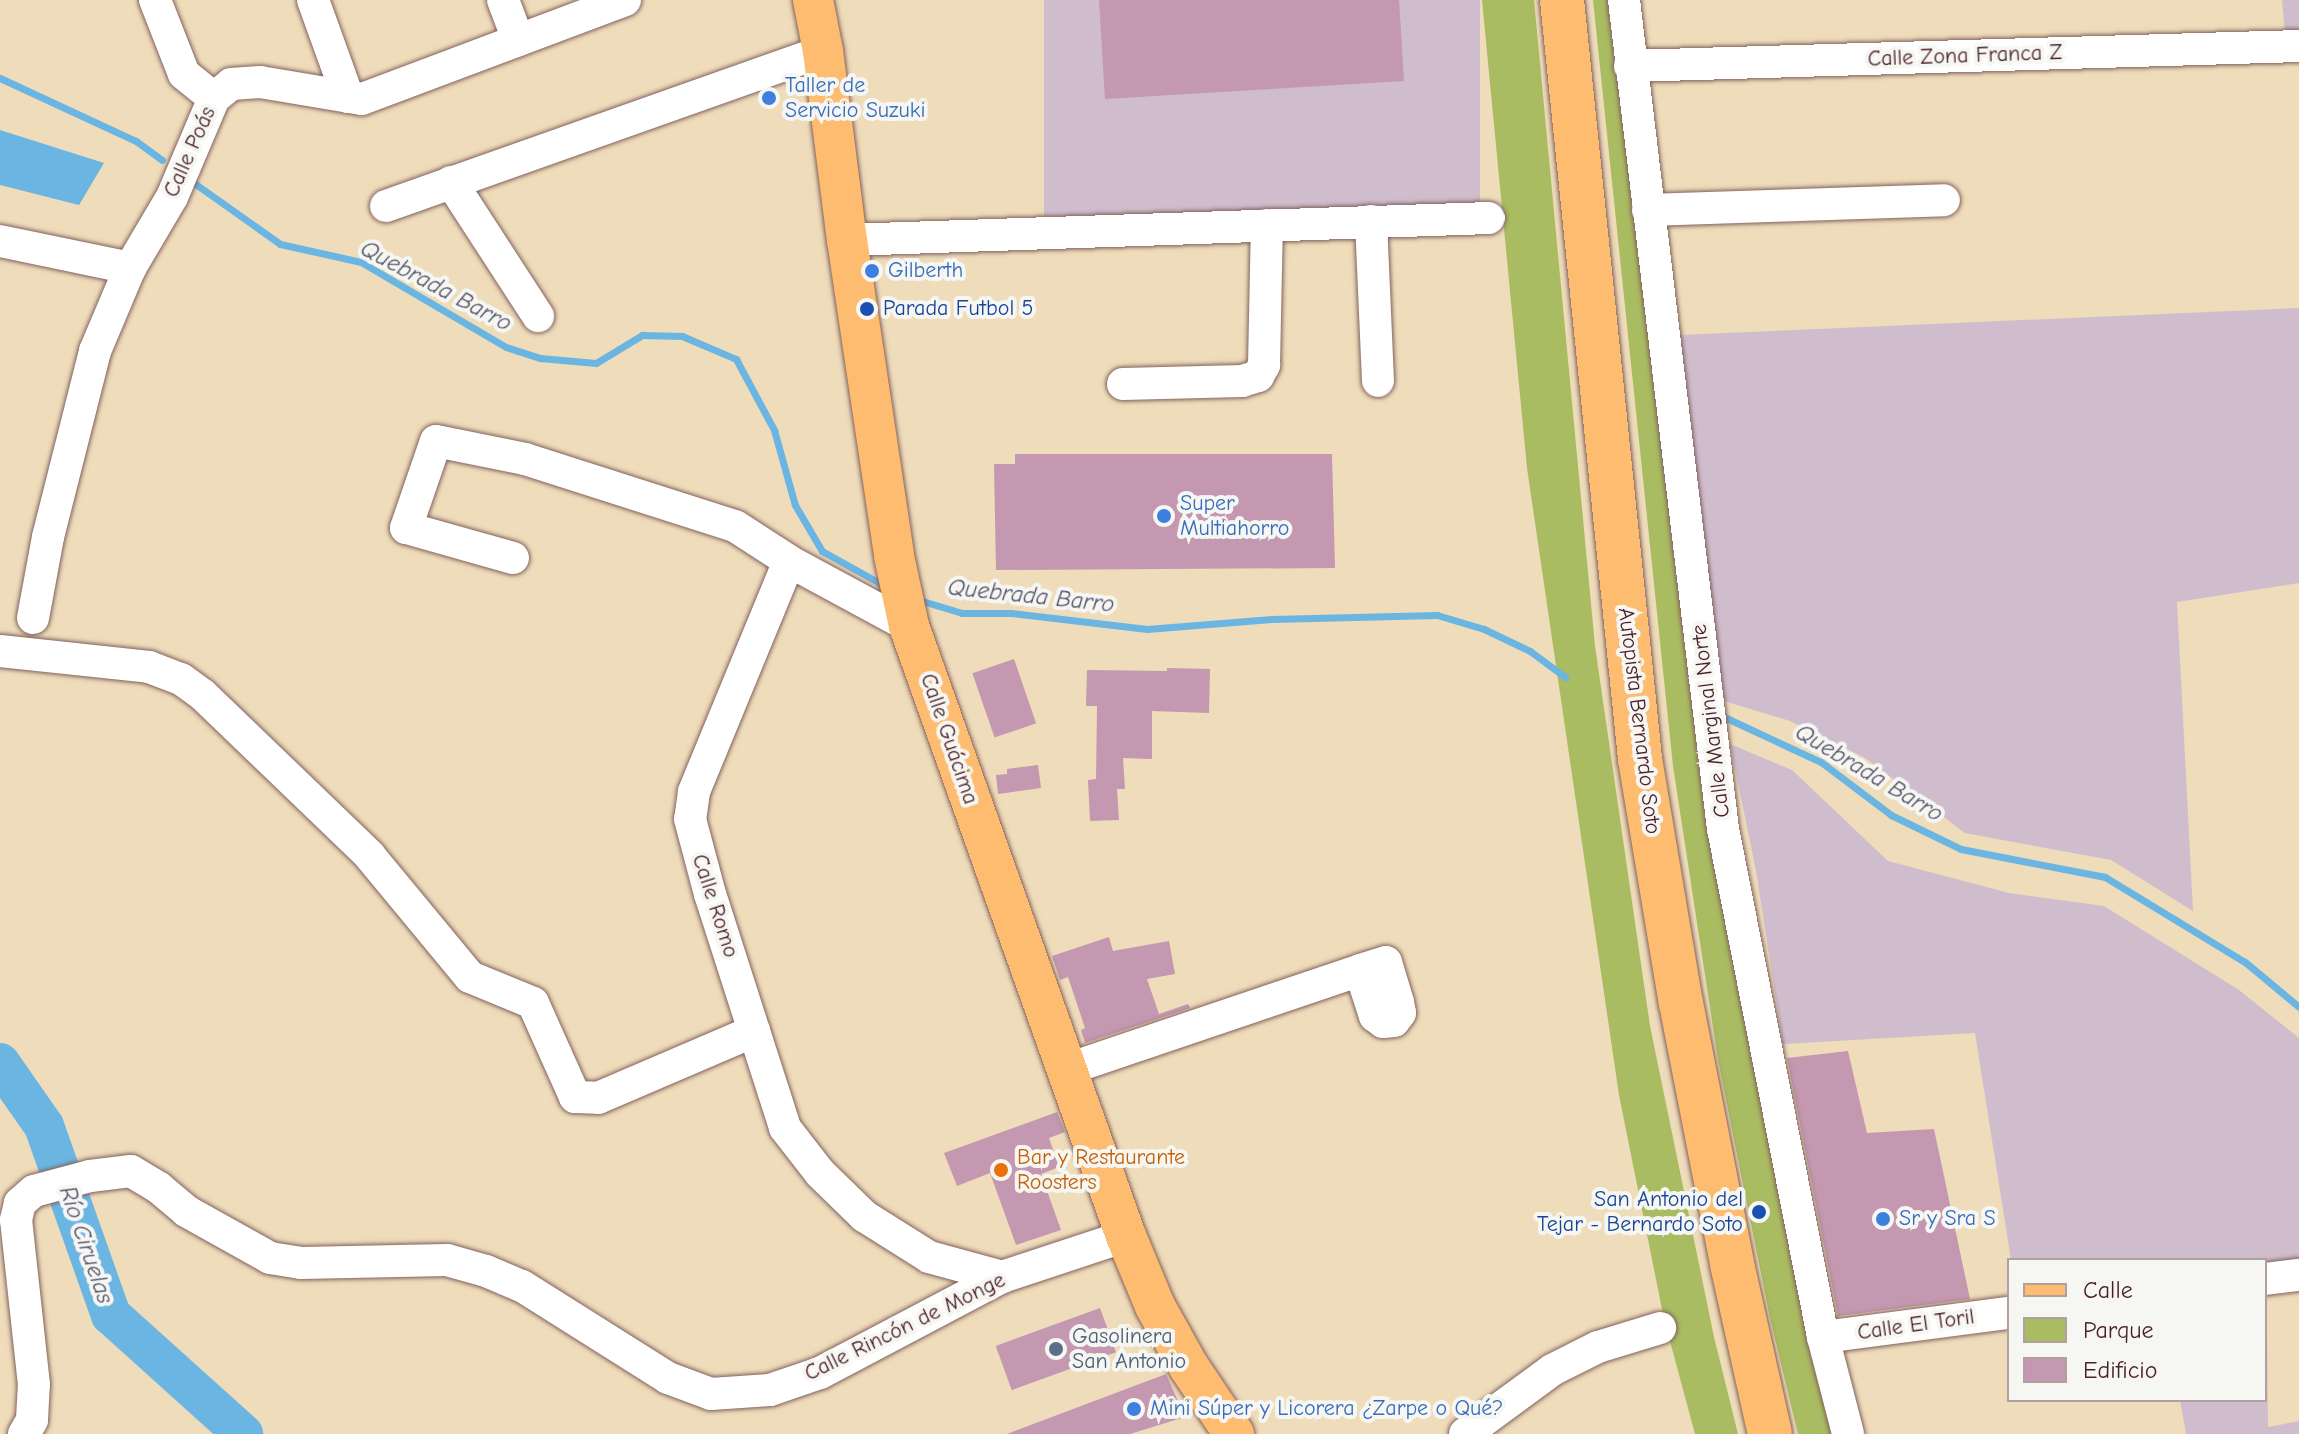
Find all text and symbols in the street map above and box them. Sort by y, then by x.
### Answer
street label: Calle Zona Franca Z [1867,39,2063,73]
place label: Taller de Servicio Suzuki [785,72,925,124]
marker: Taller de Servicio Suzuki [760,89,778,107]
street label: Calle Poás [158,103,222,201]
water label: Quebrada Barro [355,234,517,338]
place label: Gilberth [888,258,963,284]
marker: Gilberth [863,262,881,280]
place label: Parada Futbol 5 [883,296,1034,322]
marker: Parada Futbol 5 [858,300,876,318]
place label: Super Multiahorro [1180,490,1289,542]
marker: Super Multiahorro [1155,507,1173,525]
water label: Quebrada Barro [946,573,1116,619]
street label: Autopista Bernardo Soto [1612,606,1666,836]
street label: Calle Marginal Norte [1686,623,1736,819]
street label: Calle Guácima [914,670,984,808]
water label: Quebrada Barro [1790,718,1948,828]
street label: Calle Romo [686,851,744,961]
place label: Bar y Restaurante Roosters [1017,1144,1185,1196]
marker: Bar y Restaurante Roosters [992,1161,1010,1179]
water label: Río Ciruelas [52,1182,120,1308]
place label: San Antonio del Tejar - Bernardo Soto [1537,1186,1743,1238]
marker: San Antonio del Tejar - Bernardo Soto [1750,1203,1768,1221]
place label: Sr y Sra S [1899,1206,1996,1232]
marker: Sr y Sra S [1874,1210,1892,1228]
legend [2007,1258,2267,1402]
street label: Calle Rincón de Monge [800,1267,1010,1387]
text: Calle [2083,1276,2133,1304]
street label: Calle El Toril [1856,1304,1976,1346]
text: Parque [2083,1316,2154,1344]
place label: Gasolinera San Antonio [1072,1323,1186,1374]
marker: Gasolinera San Antonio [1047,1340,1065,1358]
text: Edificio [2083,1356,2158,1384]
place label: Mini Súper y Licorera ¿Zarpe o Qué? [1150,1396,1503,1422]
marker: Mini Súper y Licorera ¿Zarpe o Qué? [1125,1400,1143,1418]

